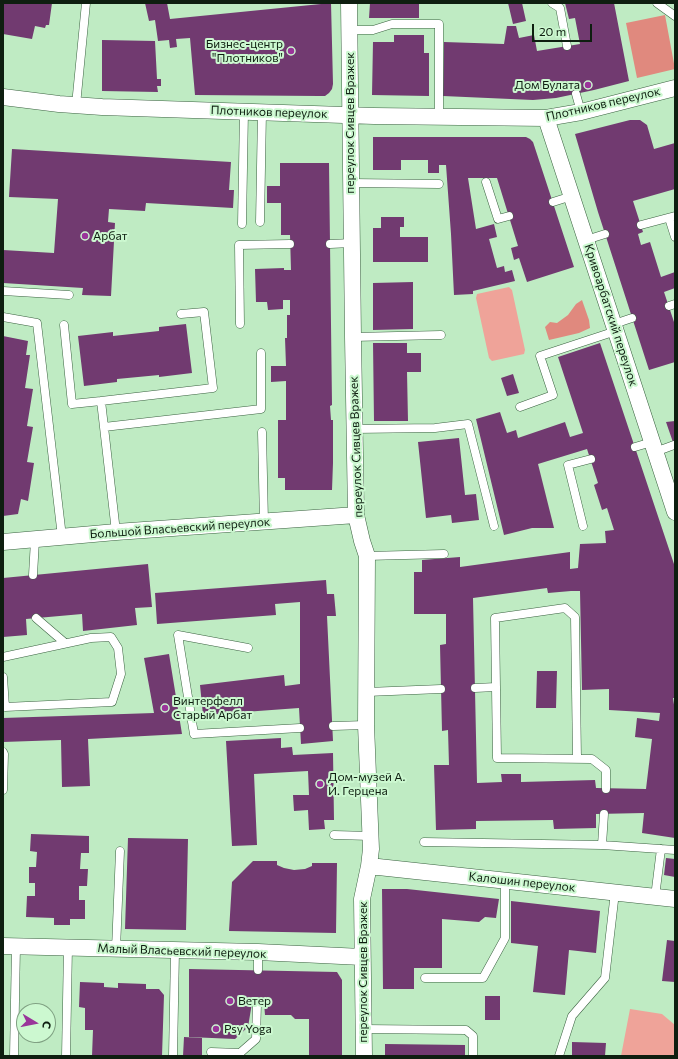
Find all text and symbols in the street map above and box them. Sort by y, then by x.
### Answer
scale bar [534,16,594,42]
text: 20 m [539,24,566,38]
place label: Бизнес-центр "Плотников" [206,37,283,65]
marker: Бизнес-центр "Плотников" [286,46,296,56]
street label: переулок Сивцев Вражек [343,52,357,194]
place label: Дом Булата [515,78,580,92]
marker: Дом Булата [583,80,593,90]
street label: Плотников переулок [544,84,662,124]
street label: Плотников переулок [210,103,328,121]
place label: Арбат [93,229,127,243]
marker: Арбат [80,231,90,241]
street label: Кривоарбатский переулок [581,242,641,388]
street label: переулок Сивцев Вражек [346,376,366,518]
street label: Большой Власьевский переулок [89,515,271,541]
place label: Винтерфелл Старый Арбат [173,694,252,722]
marker: Винтерфелл Старый Арбат [160,703,170,713]
place label: Дом-музей А. И. Герцена [328,770,405,798]
marker: Дом-музей А. И. Герцена [315,779,325,789]
street label: Калошин переулок [468,869,576,895]
street label: переулок Сивцев Вражек [356,901,370,1043]
street label: Малый Власьевский переулок [97,941,267,961]
place label: Ветер [238,994,271,1008]
marker: Ветер [225,996,235,1006]
north arrow [16,1003,56,1043]
text: С [40,1020,54,1030]
place label: Psy Yoga [224,1022,272,1036]
marker: Psy Yoga [211,1024,221,1034]

